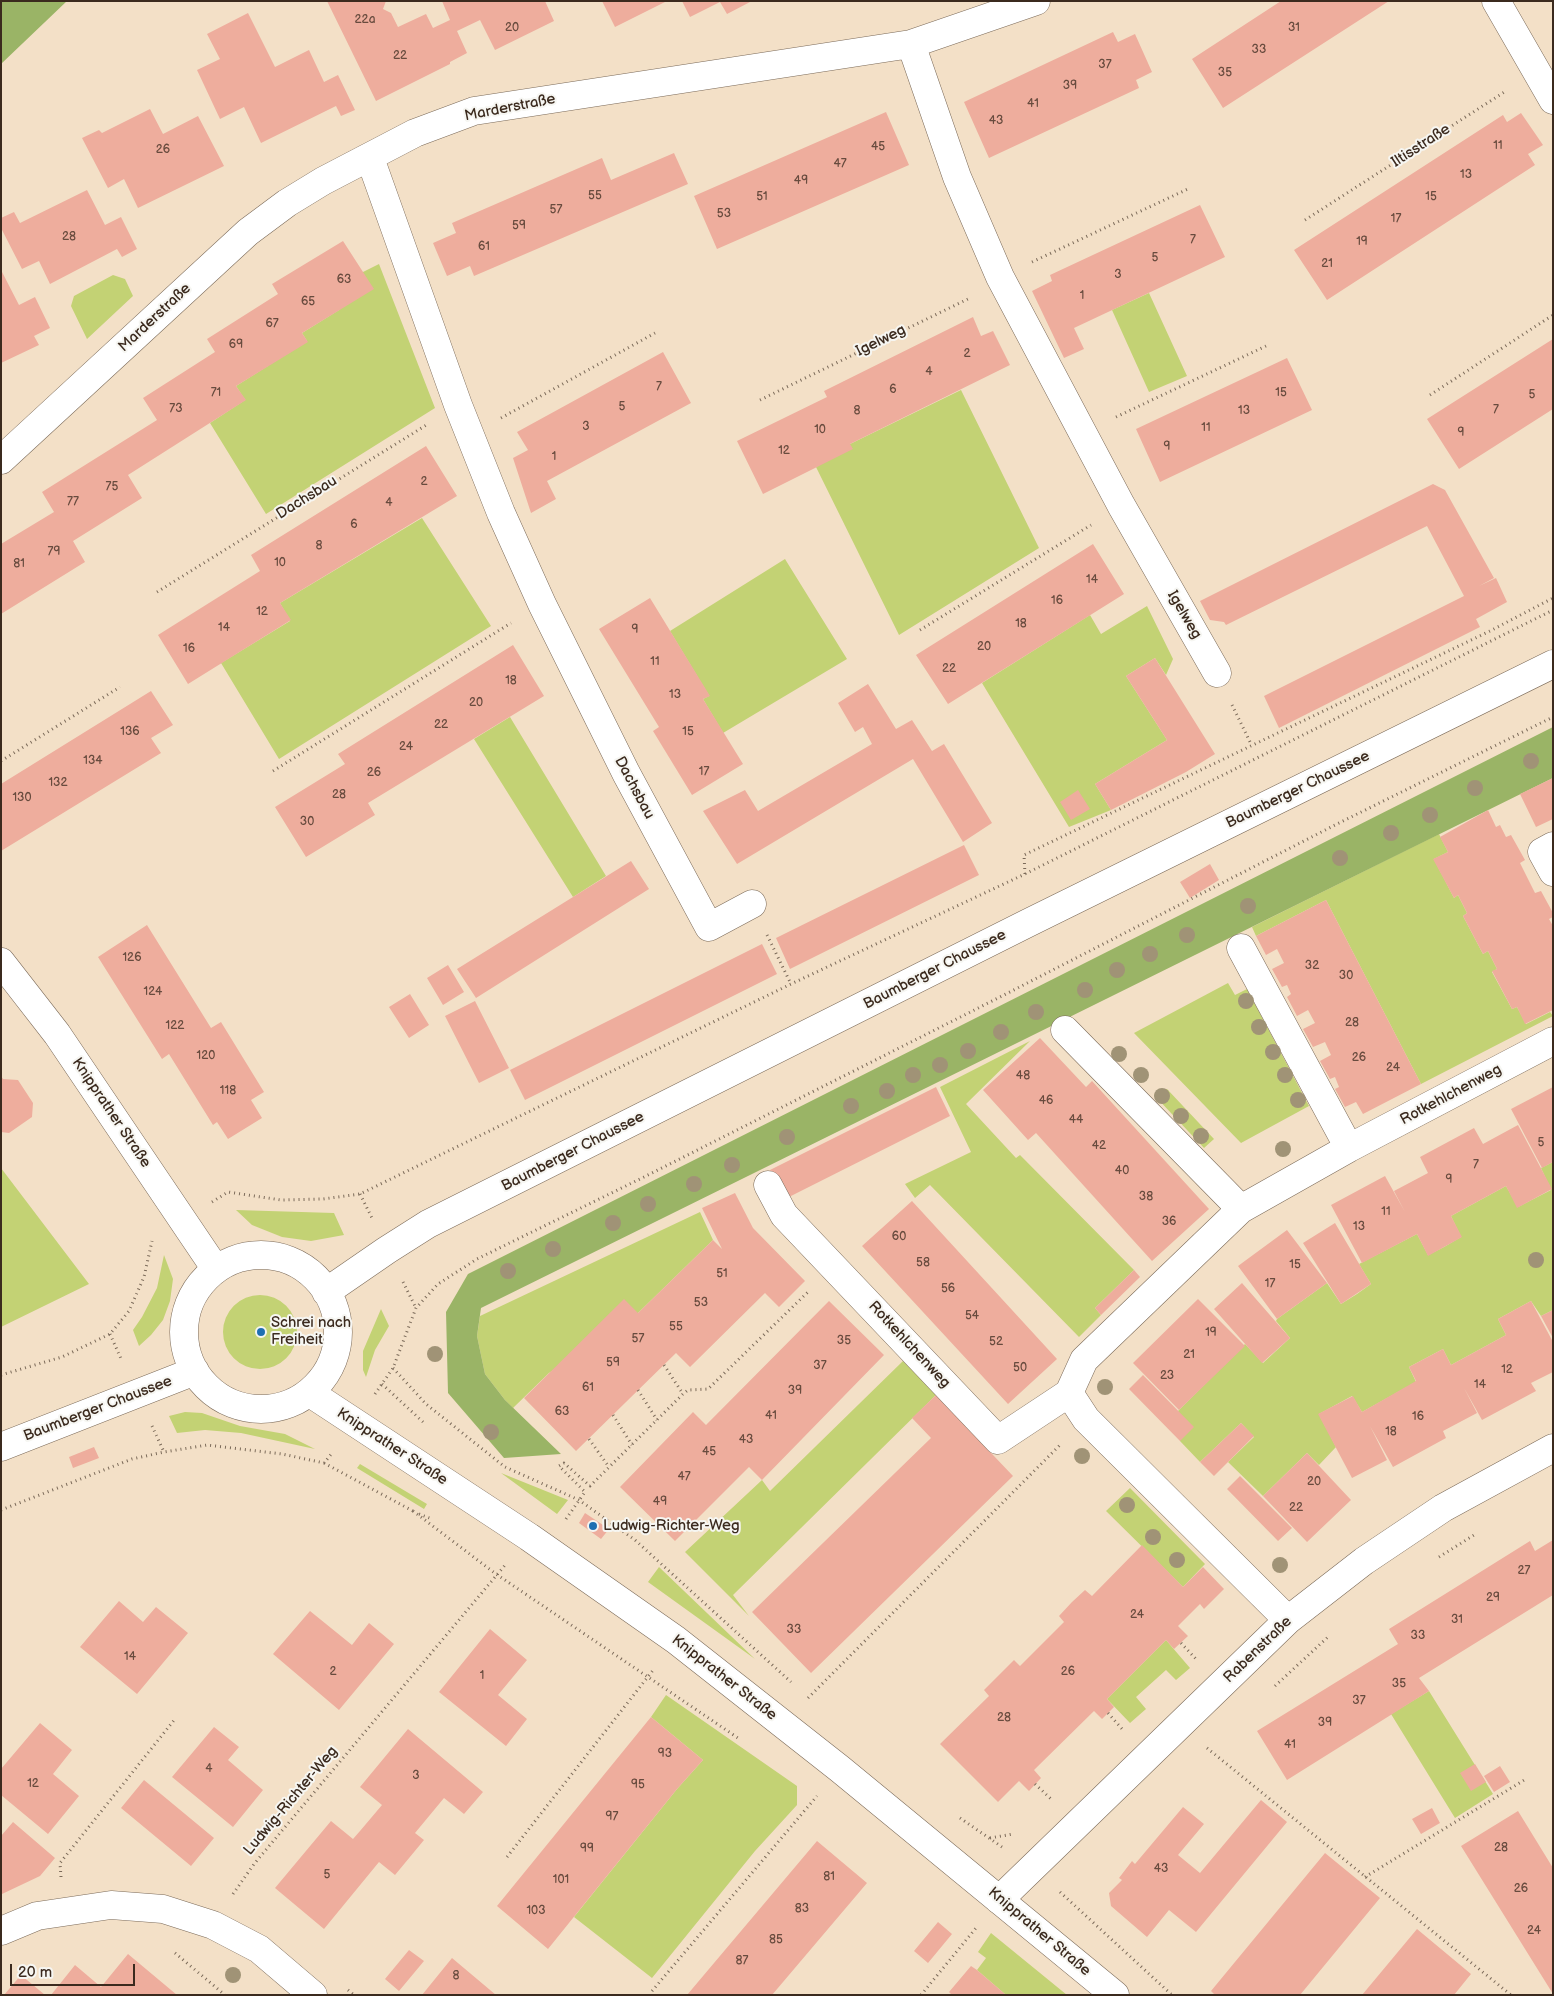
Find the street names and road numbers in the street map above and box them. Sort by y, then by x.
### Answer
street label: Marderstraße [463,90,557,126]
street label: Iltisstraße [1388,120,1454,172]
street label: Marderstraße [115,280,195,356]
street label: Igelweg [853,321,909,361]
street label: Dachsbau [273,472,341,524]
street label: Igelweg [1163,588,1205,642]
street label: Baumberger Chaussee [1223,747,1373,833]
street label: Dachsbau [610,754,658,822]
street label: Baumberger Chaussee [861,926,1009,1014]
street label: Knipprather Straße [68,1055,154,1171]
street label: Rotkehlchenweg [1397,1061,1505,1129]
street label: Baumberger Chaussee [499,1108,647,1196]
street label: Rotkehlchenweg [864,1298,954,1392]
street label: Baumberger Chaussee [21,1372,175,1446]
street label: Knipprather Straße [333,1404,451,1490]
street label: Rabenstraße [1220,1613,1296,1687]
street label: Knipprather Straße [668,1631,780,1725]
street label: Ludwig-Richter-Weg [240,1743,342,1859]
street label: Knipprather Straße [984,1884,1094,1980]

